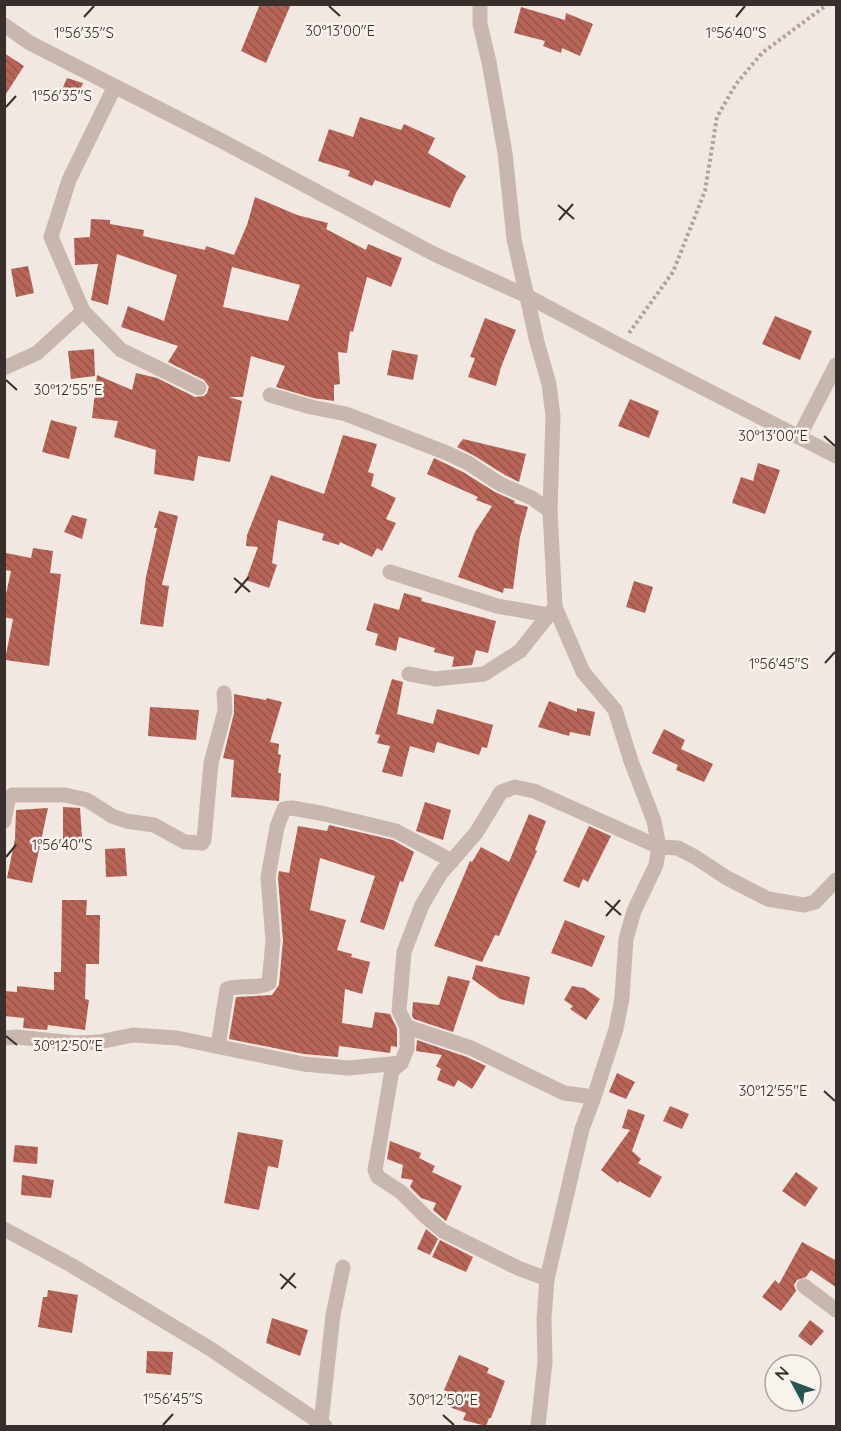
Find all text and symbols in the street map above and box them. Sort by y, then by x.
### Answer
text: 30°13'00"E [305,21,375,40]
text: 1°56'35"S [54,23,114,42]
text: 1°56'40"S [706,23,766,42]
text: 1°56'35"S [32,86,92,105]
text: 30°12'55"E [33,380,103,399]
text: 30°13'00"E [738,426,808,445]
text: 1°56'45"S [749,654,809,673]
text: 1°56'40"S [32,835,92,854]
text: 30°12'50"E [33,1036,103,1055]
text: 30°12'55"E [738,1081,808,1100]
north arrow [763,1353,823,1413]
text: N [770,1362,793,1384]
text: 1°56'45"S [143,1389,203,1408]
text: 30°12'50"E [408,1390,478,1409]

